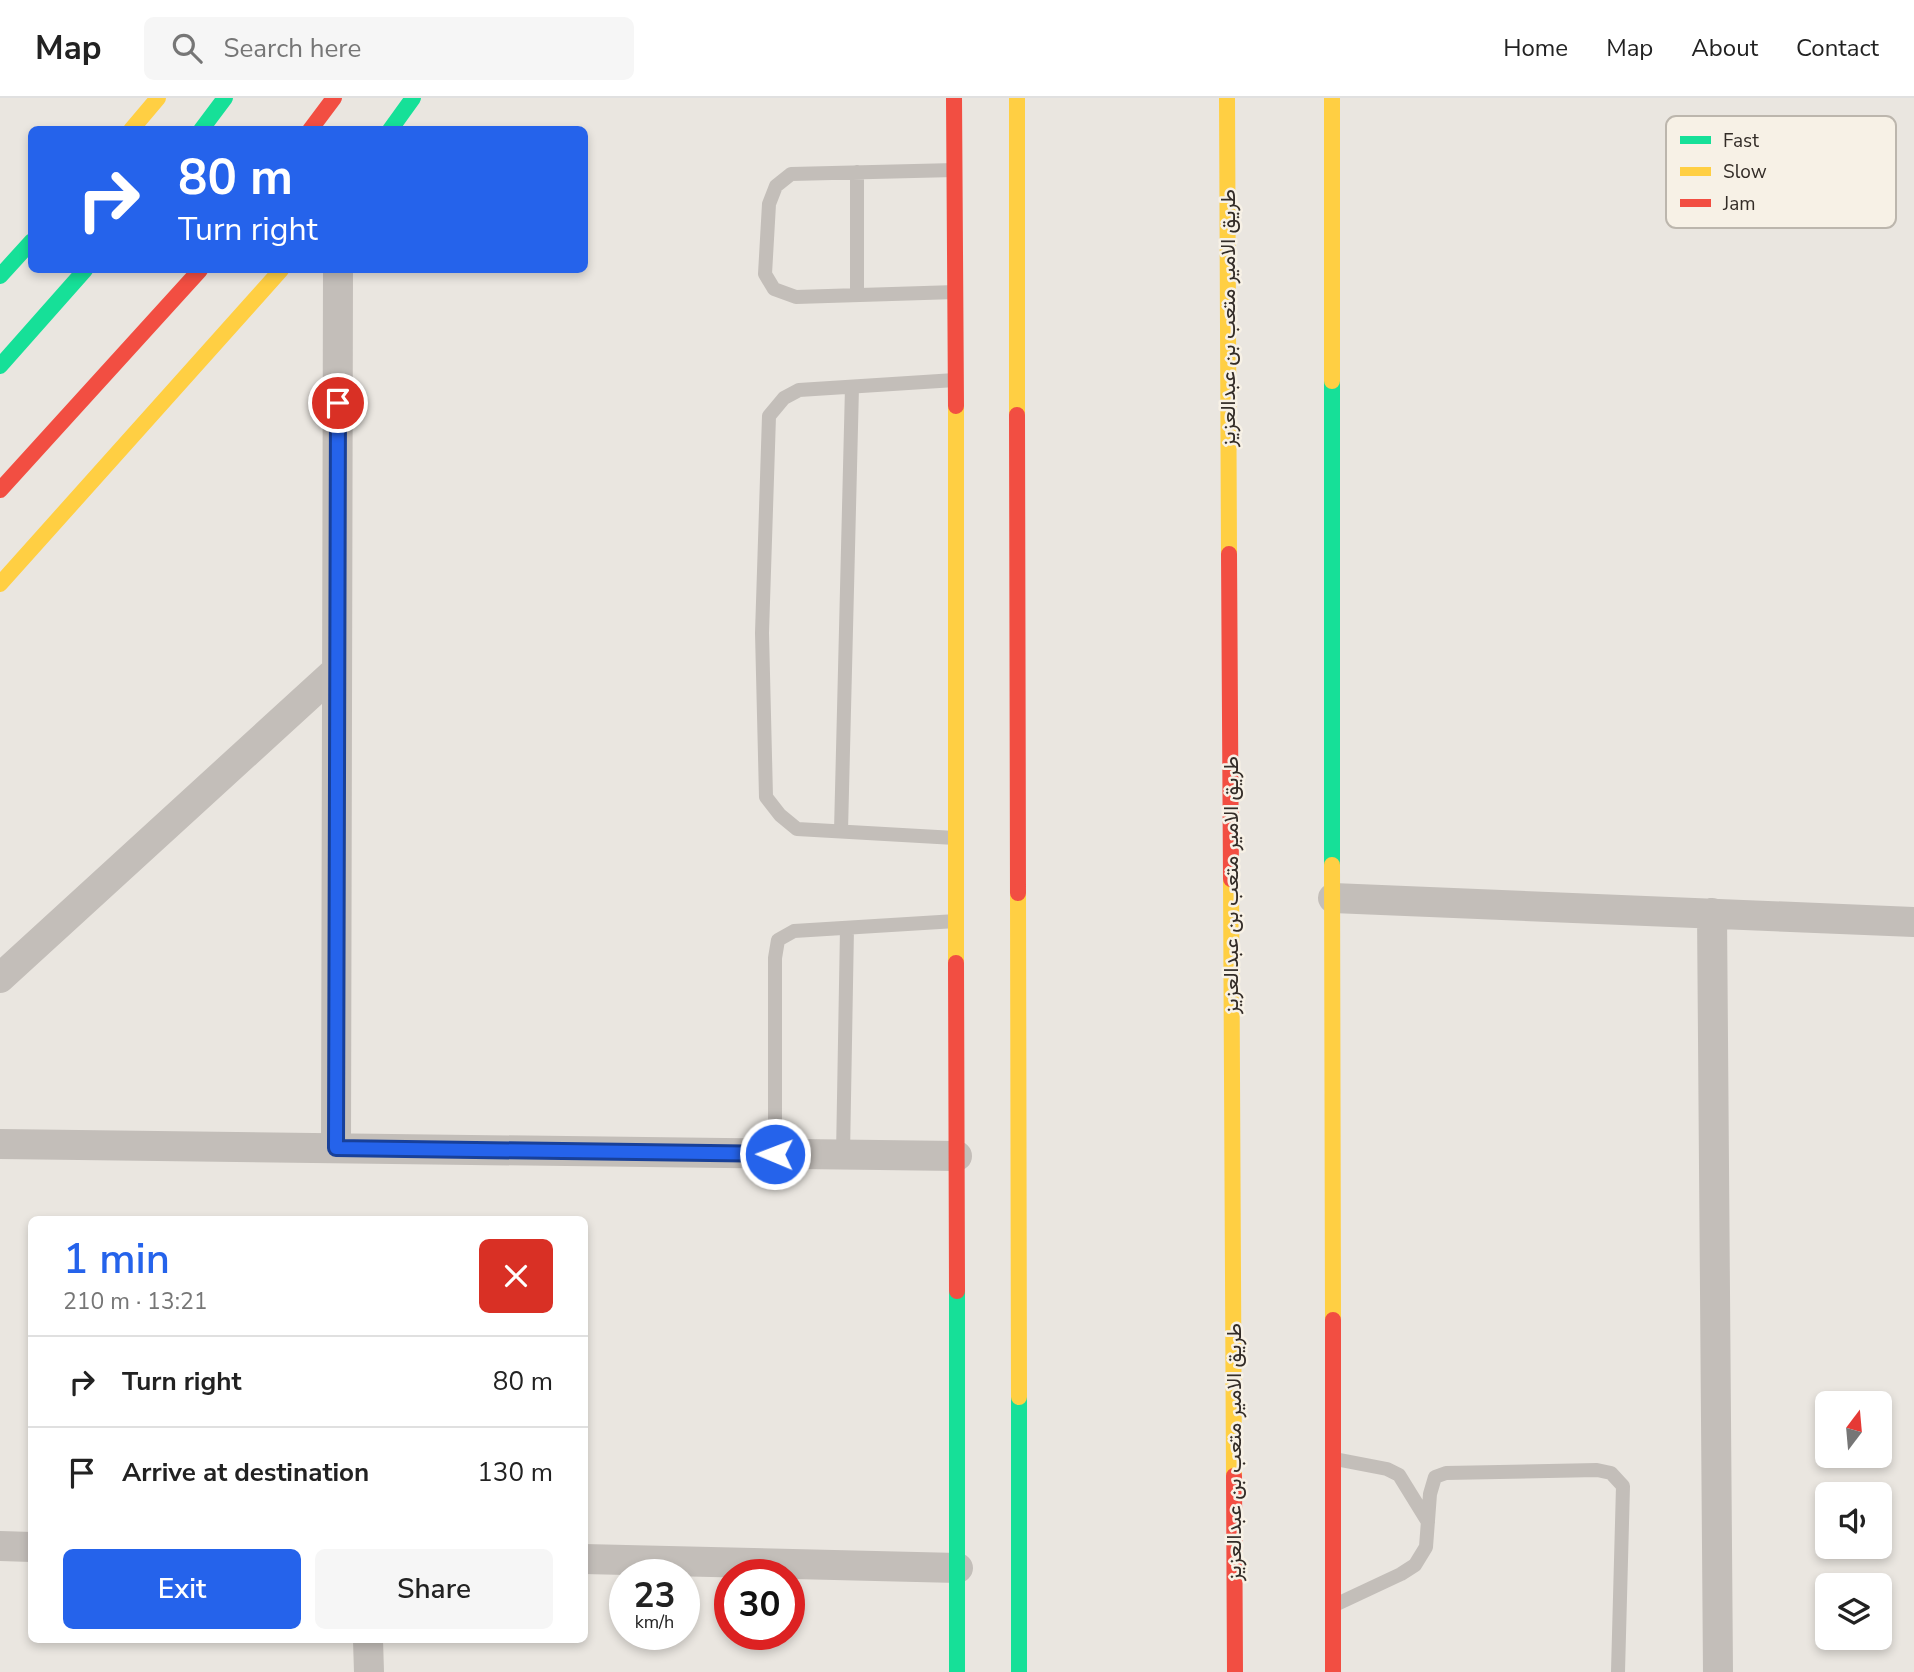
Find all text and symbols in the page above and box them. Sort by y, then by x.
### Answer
search box [144,17,634,80]
text: Map [35,26,102,71]
icon: search [168,29,206,67]
text: Search here [224,31,361,66]
text: Home [1503,32,1568,64]
text: Map [1606,32,1653,64]
text: About [1691,32,1758,64]
text: Contact [1796,32,1879,64]
legend [1666,116,1896,228]
text: Fast [1723,128,1759,154]
text: 80 m [178,144,293,211]
icon: right [63,154,154,245]
text: Slow [1723,159,1767,185]
street label: طريق الامير متعب بن عبدالعزيز [1214,189,1242,448]
text: Jam [1722,191,1756,217]
text: Turn right [178,208,318,251]
pin [308,373,368,433]
icon: arrive [319,384,357,422]
street label: طريق الامير متعب بن عبدالعزيز [1217,756,1245,1015]
position arrow [738,1117,812,1191]
text: 1 min [63,1231,170,1288]
button: close [479,1239,553,1313]
text: 210 m · 13:21 [63,1286,208,1317]
street label: طريق الامير متعب بن عبدالعزيز [1220,1323,1248,1582]
icon: right [63,1363,101,1401]
text: Turn right [122,1364,241,1399]
text: 80 m [493,1364,553,1399]
north arrow [1815,1391,1892,1468]
map controls [1815,1391,1892,1650]
icon: arrive [63,1454,101,1492]
text: Arrive at destination [122,1455,369,1490]
text: 130 m [477,1455,553,1490]
button: sound [1815,1482,1892,1559]
button: Exit [63,1549,301,1629]
button: Share [315,1549,553,1629]
speed limit sign: 30 [714,1559,805,1650]
text: 23 [633,1572,676,1619]
button: layers [1815,1573,1892,1650]
text: km/h [635,1610,674,1634]

